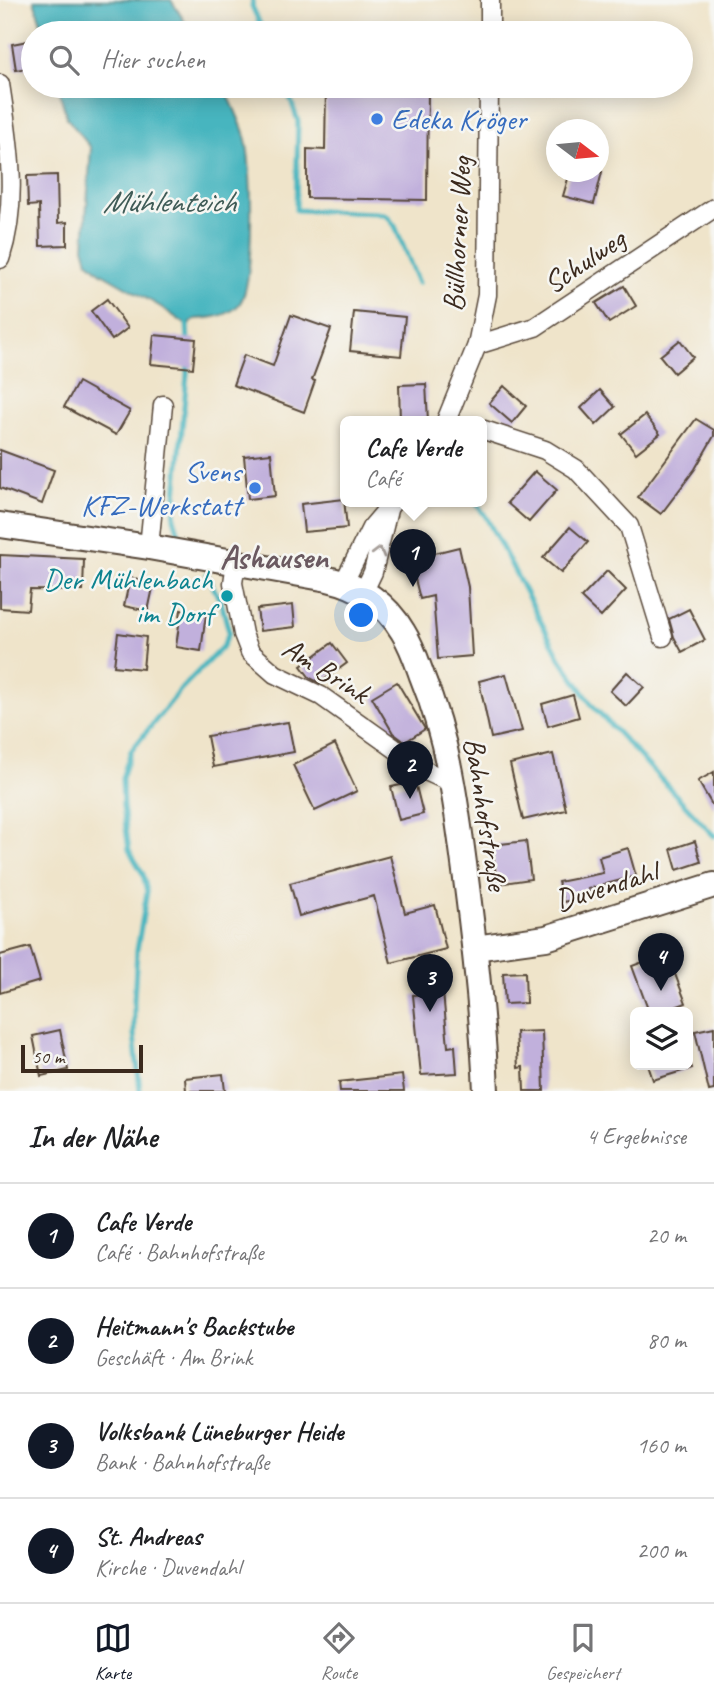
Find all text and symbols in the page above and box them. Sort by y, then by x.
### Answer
search box [21,21,693,98]
icon: search [45,41,83,79]
text: Hier suchen [101,43,205,76]
place label: Edeka Kröger [391,100,528,138]
marker: Edeka Kröger [369,111,385,127]
north arrow [546,119,609,182]
street label: Büllhorner Weg [434,154,480,312]
water label: Mühlenteich [103,181,238,222]
street label: Schulweg [536,219,634,302]
popup [340,416,487,507]
text: Cafe Verde [366,431,461,464]
place label: Svens KFZ-Werkstatt [81,452,245,524]
text: Café [366,464,401,493]
marker: Svens KFZ-Werkstatt [247,480,263,496]
pin: 1 [390,529,436,587]
district label: Ashausen [220,536,329,578]
one-way arrow [370,546,385,558]
place label: Der Mühlenbach im Dorf [43,560,220,632]
marker: Der Mühlenbach im Dorf [219,588,235,604]
your location [344,598,378,632]
street label: Am Brink [275,629,378,713]
street label: Bahnhofstraße [455,735,517,895]
pin: 2 [387,741,433,799]
street label: Duvendahl [550,851,666,919]
pin: 4 [638,933,684,991]
pin: 3 [407,954,453,1012]
map controls [630,1007,693,1070]
button: layers [630,1007,693,1070]
scale bar [21,1042,144,1074]
text: 50 m [32,1045,64,1069]
text: In der Nähe [28,1118,157,1156]
text: 4 Ergebnisse [586,1122,686,1151]
text: Cafe Verde [95,1205,191,1238]
text: 1 [46,1221,56,1250]
text: 20 m [647,1221,686,1250]
text: Café · Bahnhofstraße [95,1238,264,1267]
text: Heitmann's Backstube [95,1310,293,1343]
text: 2 [46,1326,56,1355]
text: 80 m [647,1326,686,1355]
text: Geschäft · Am Brink [95,1343,252,1372]
text: Volksbank Lüneburger Heide [95,1415,343,1448]
text: 3 [46,1431,56,1460]
text: 160 m [637,1431,686,1460]
text: Bank · Bahnhofstraße [95,1448,269,1477]
text: St. Andreas [95,1520,202,1553]
text: 4 [46,1536,56,1565]
text: 200 m [637,1536,686,1565]
text: Kirche · Duvendahl [95,1553,241,1582]
tab: Karte [94,1619,132,1685]
tab: Route [320,1619,358,1685]
tab: Gespeichert [546,1619,620,1685]

